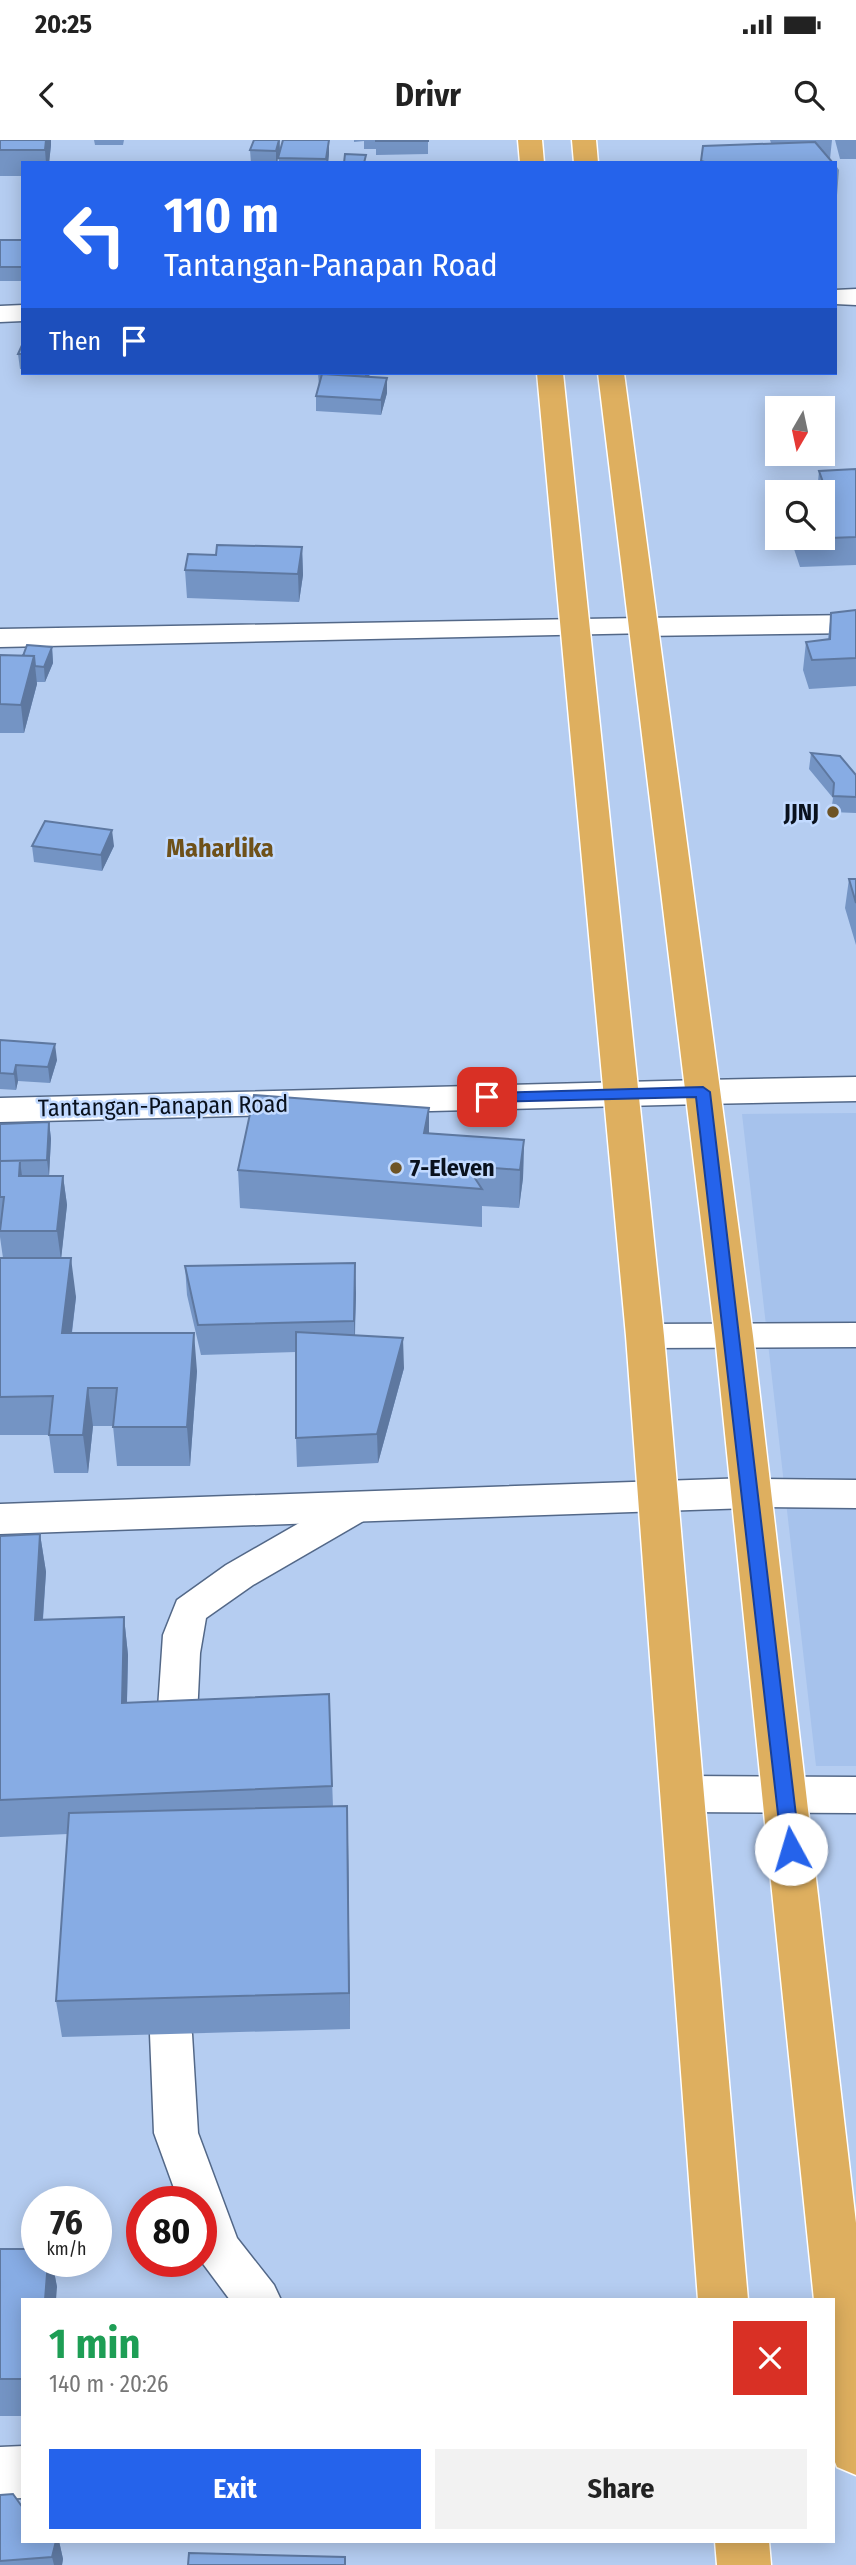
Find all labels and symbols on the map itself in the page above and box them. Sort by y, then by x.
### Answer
north arrow [765,396,835,466]
place label: JJNJ [783,798,819,826]
marker: JJNJ [825,804,841,820]
district label: Maharlika [166,833,274,864]
pin [457,1067,517,1127]
street label: Tantangan-Panapan Road [38,1090,288,1122]
place label: 7-Eleven [410,1154,495,1182]
marker: 7-Eleven [388,1160,404,1176]
position arrow [754,1812,828,1886]
speed limit sign: 80 [126,2186,217,2277]

